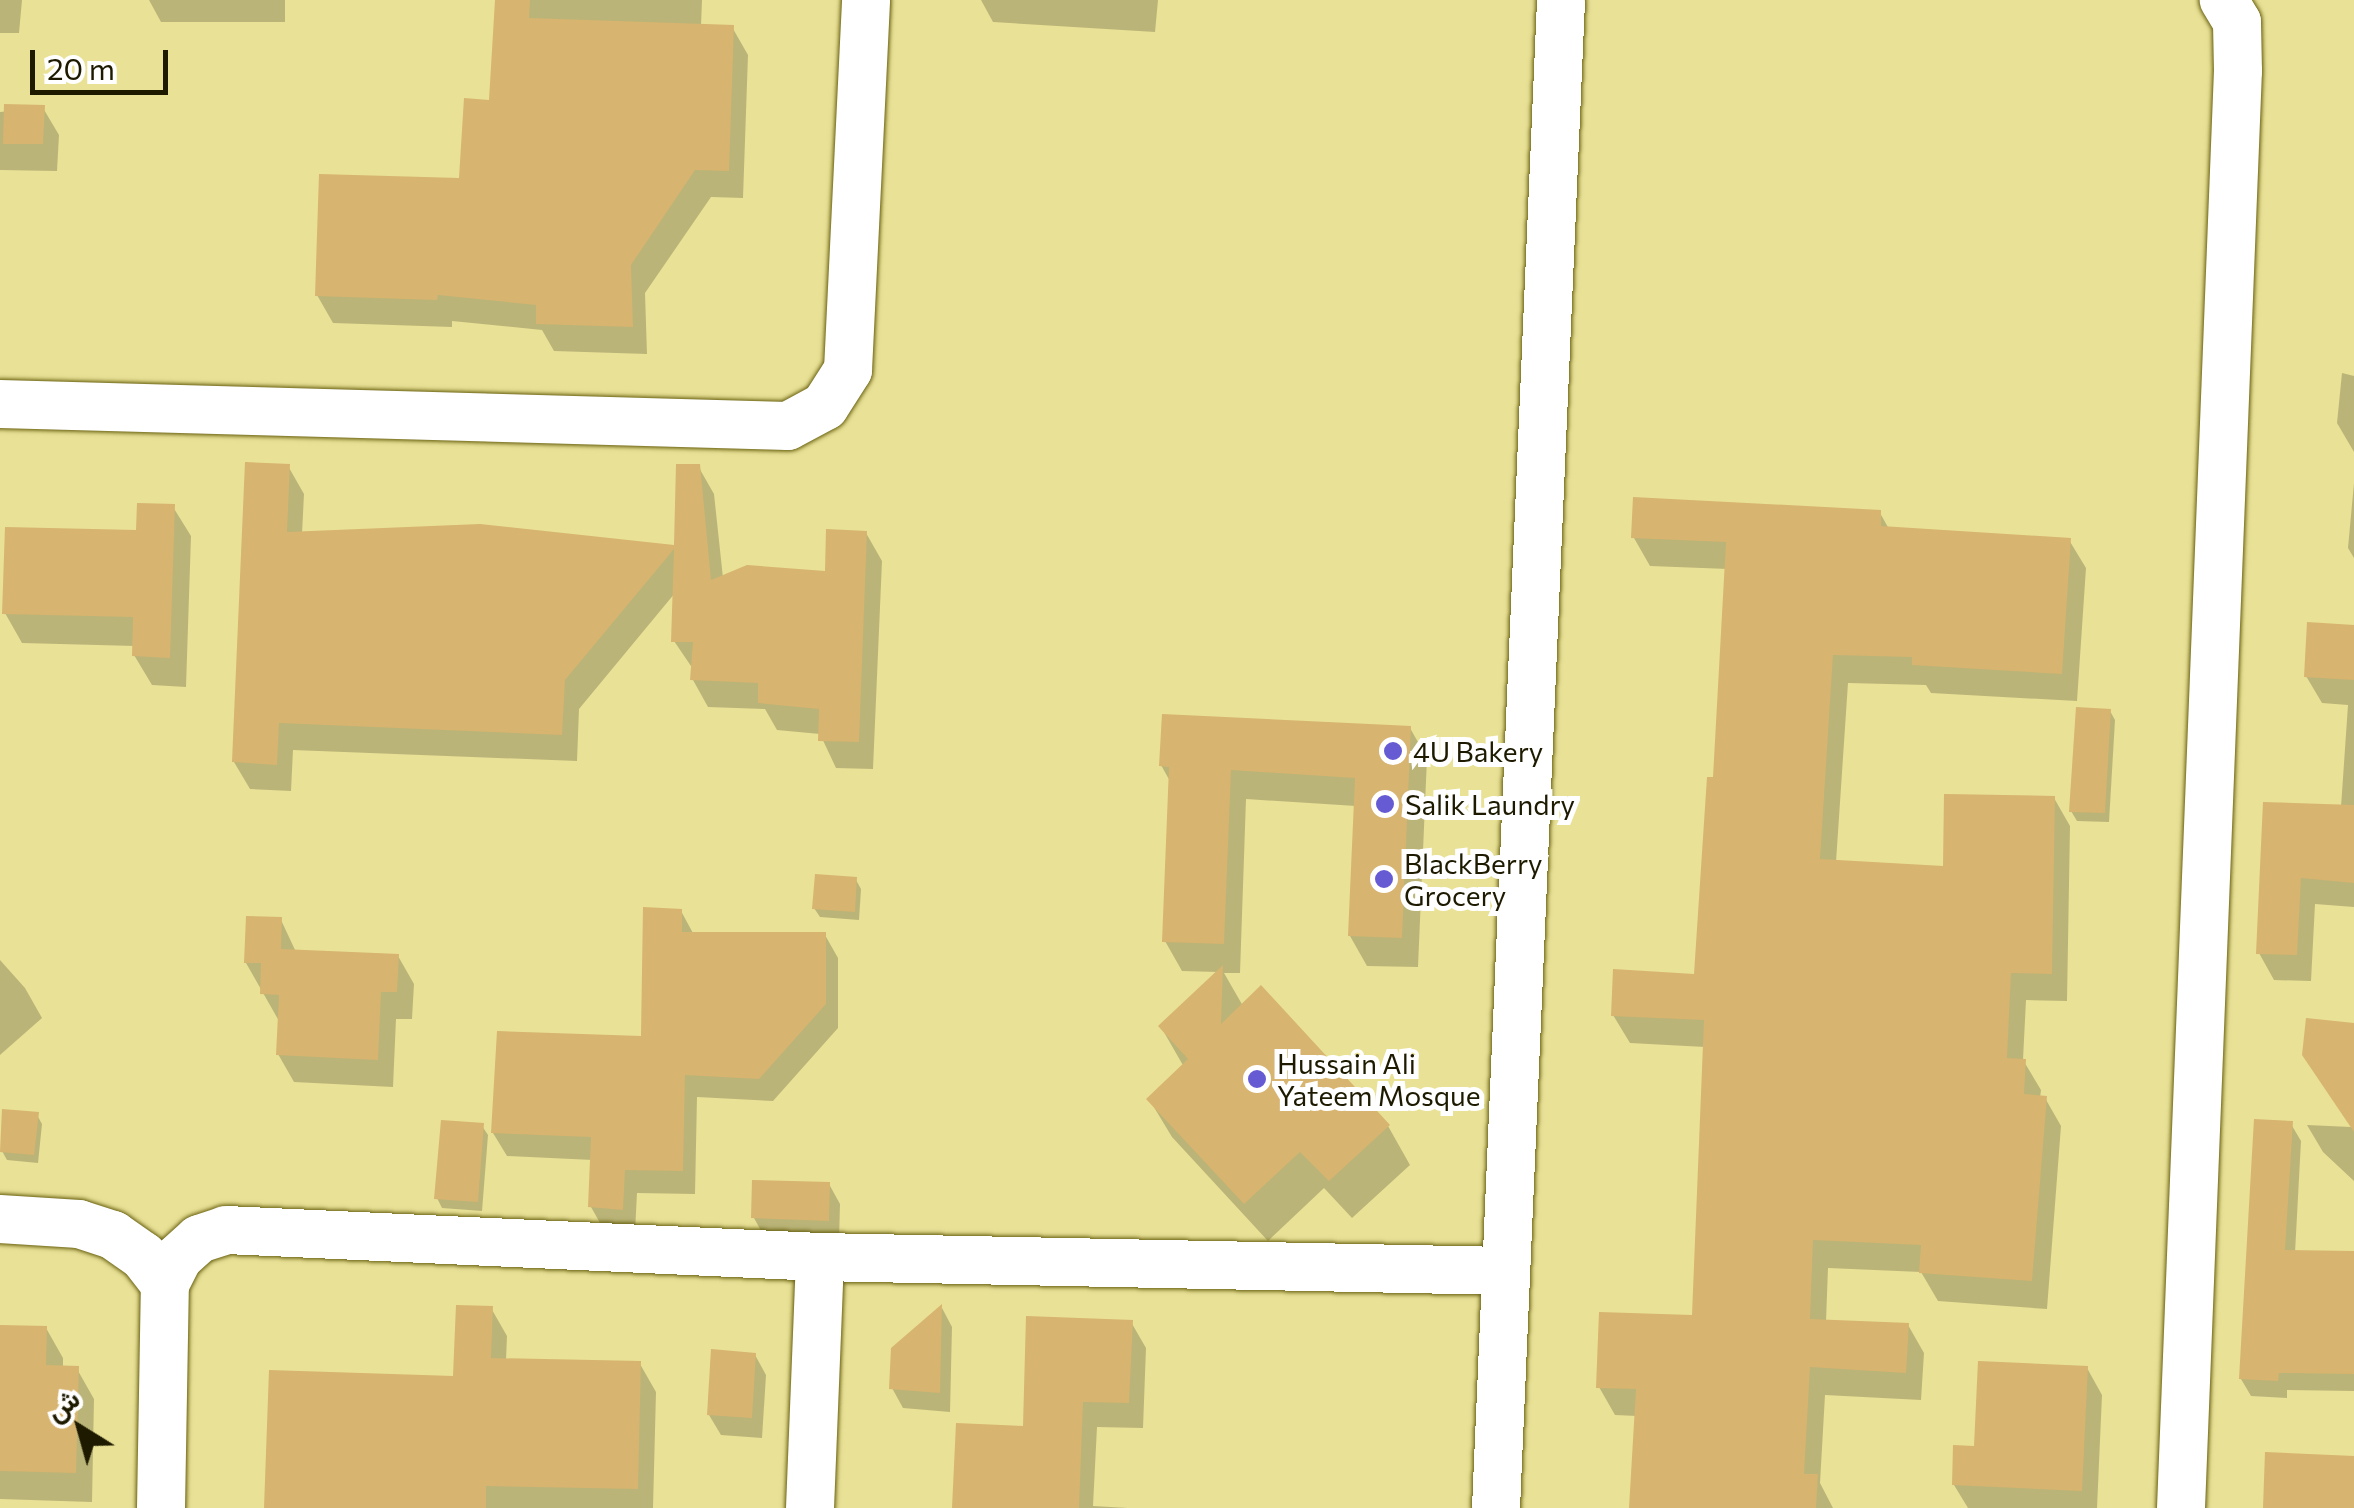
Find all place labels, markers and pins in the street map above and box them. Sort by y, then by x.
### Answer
place label: 4U Bakery [1413,734,1543,768]
marker: 4U Bakery [1382,740,1404,762]
place label: Salik Laundry [1405,787,1575,821]
marker: Salik Laundry [1374,793,1396,815]
place label: BlackBerry Grocery [1404,846,1543,912]
marker: BlackBerry Grocery [1373,868,1395,890]
place label: Hussain Ali Yateem Mosque [1277,1046,1480,1112]
marker: Hussain Ali Yateem Mosque [1246,1068,1268,1090]

